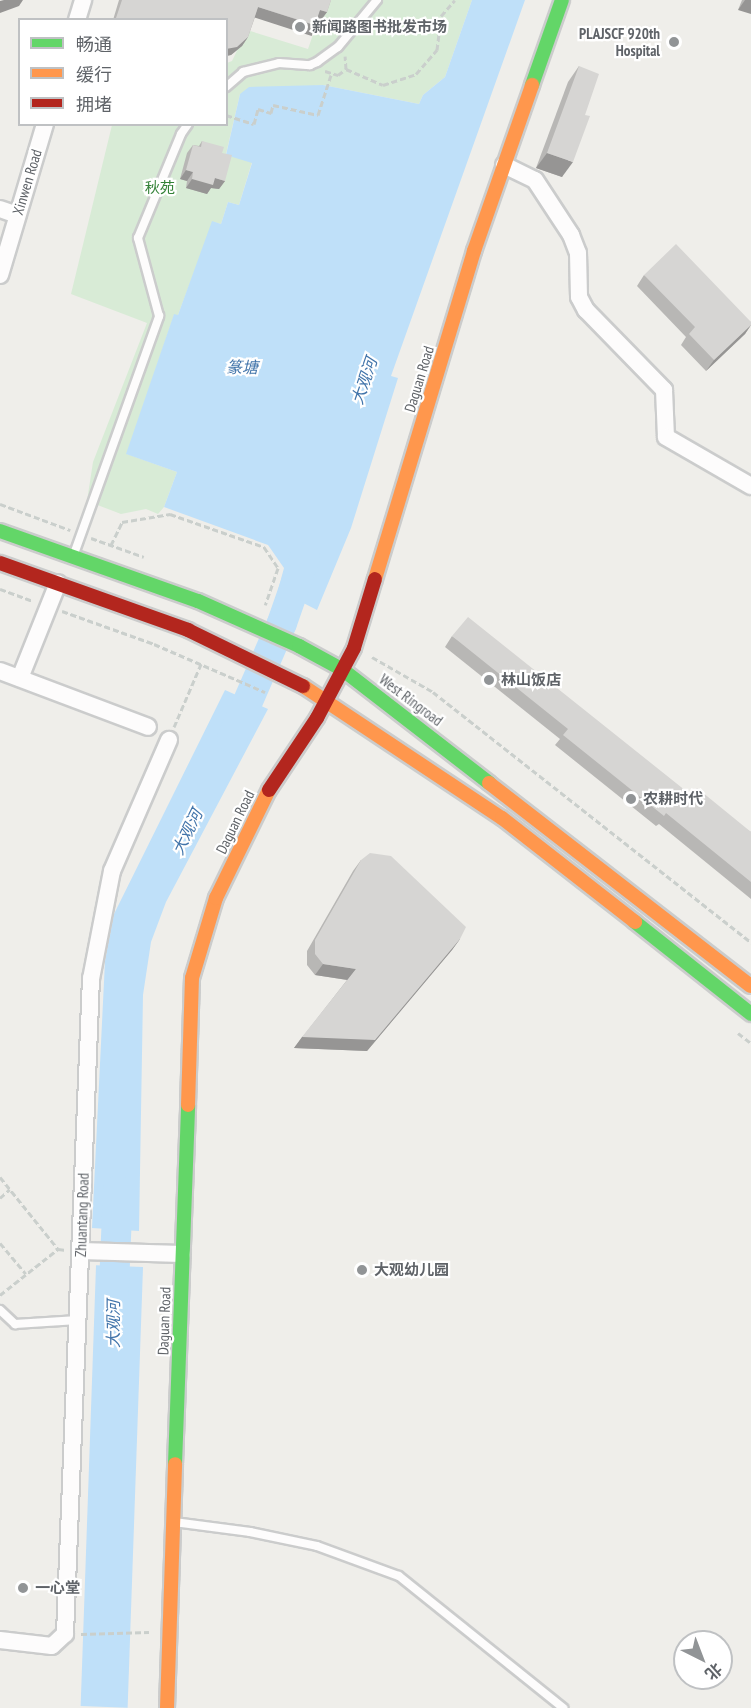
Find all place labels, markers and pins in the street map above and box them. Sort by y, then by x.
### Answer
place label: 新闻路图书批发市场 [312,18,447,36]
marker: 新闻路图书批发市场 [293,20,307,34]
place label: PLAJSCF 920th Hospital [579,24,660,59]
marker: PLAJSCF 920th Hospital [665,33,683,51]
place label: 林山饭店 [501,671,561,689]
marker: 林山饭店 [482,673,496,687]
place label: 农耕时代 [643,790,703,808]
marker: 农耕时代 [624,792,638,806]
place label: 大观幼儿园 [374,1261,449,1279]
marker: 大观幼儿园 [355,1263,369,1277]
place label: 一心堂 [35,1579,80,1597]
marker: 一心堂 [16,1581,30,1595]

